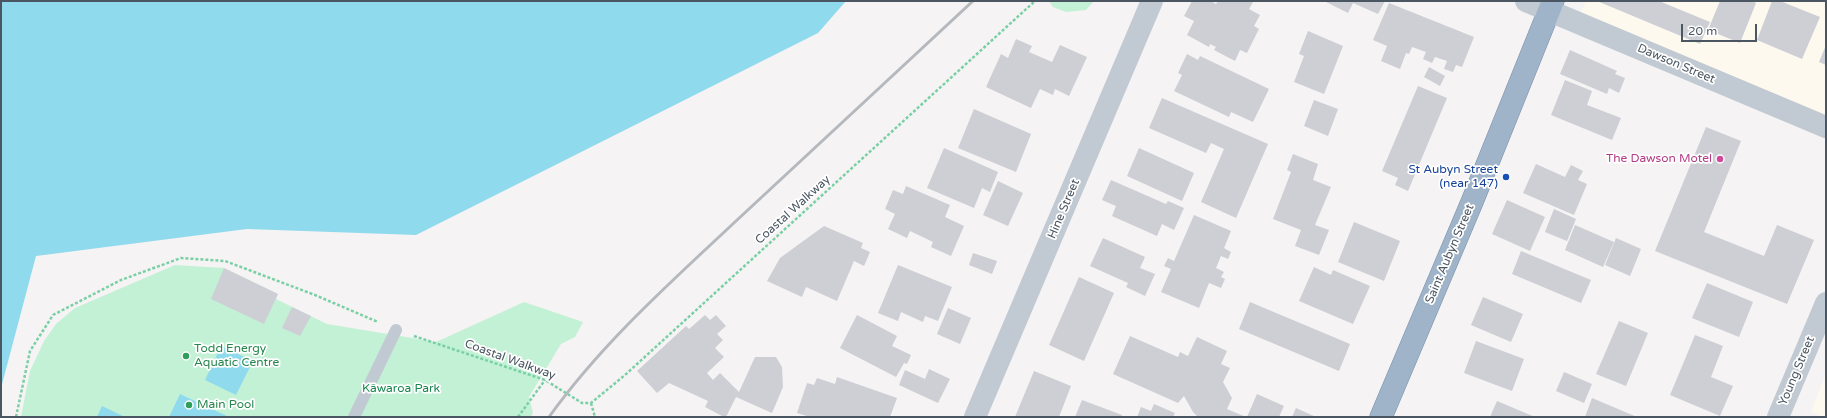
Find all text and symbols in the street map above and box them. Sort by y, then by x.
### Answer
scale bar [1683,16,1759,42]
text: 20 m [1688,24,1717,38]
street label: Dawson Street [1635,41,1717,87]
place label: The Dawson Motel [1606,152,1712,166]
marker: The Dawson Motel [1715,154,1725,164]
place label: St Aubyn Street (near 147) [1408,163,1498,191]
marker: St Aubyn Street (near 147) [1501,172,1511,182]
street label: Coastal Walkway [753,173,833,247]
street label: Hine Street [1045,177,1083,241]
street label: Saint Aubyn Street [1423,202,1477,306]
street label: Young Street [1776,334,1818,408]
street label: Coastal Walkway [463,337,557,383]
place label: Todd Energy Aquatic Centre [194,342,279,370]
marker: Todd Energy Aquatic Centre [181,351,191,361]
park label: Kāwaroa Park [362,382,440,396]
place label: Main Pool [197,398,254,412]
marker: Main Pool [184,400,194,410]

